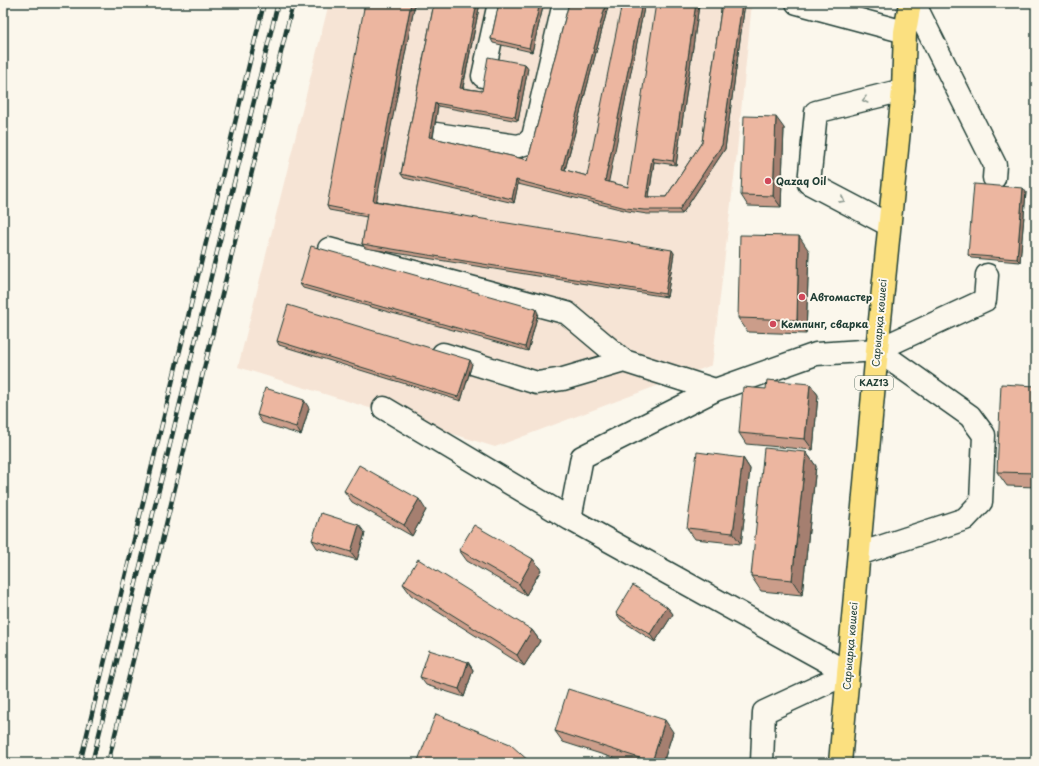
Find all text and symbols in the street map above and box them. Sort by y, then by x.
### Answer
one-way arrow [862,95,868,103]
place label: Qazaq Oil [776,173,826,188]
marker: Qazaq Oil [763,176,773,186]
one-way arrow [837,195,845,203]
street label: Сарыарқа көшесі [867,278,890,368]
place label: Автомастер [810,289,872,304]
marker: Автомастер [797,292,807,302]
place label: Кемпинг, сварка [781,316,869,331]
marker: Кемпинг, сварка [768,319,778,329]
road number: KAZ13 [855,376,893,390]
street label: Сарыарқа көшесі [838,601,861,691]

